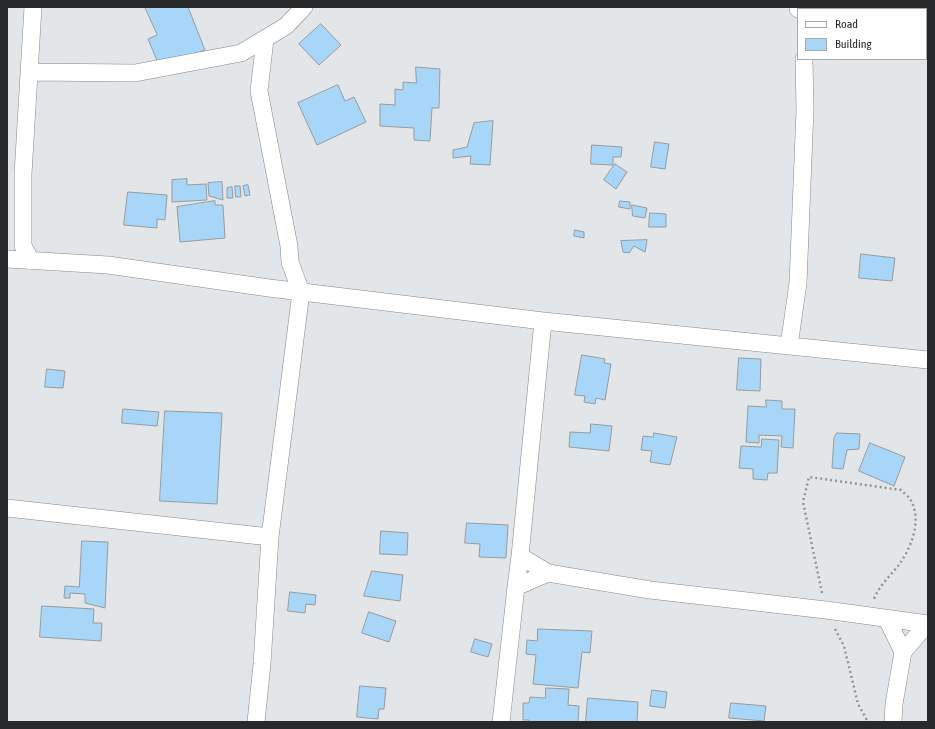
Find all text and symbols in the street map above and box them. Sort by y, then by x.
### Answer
legend [797,8,927,60]
text: Road [835,17,858,31]
text: Building [835,37,872,51]

